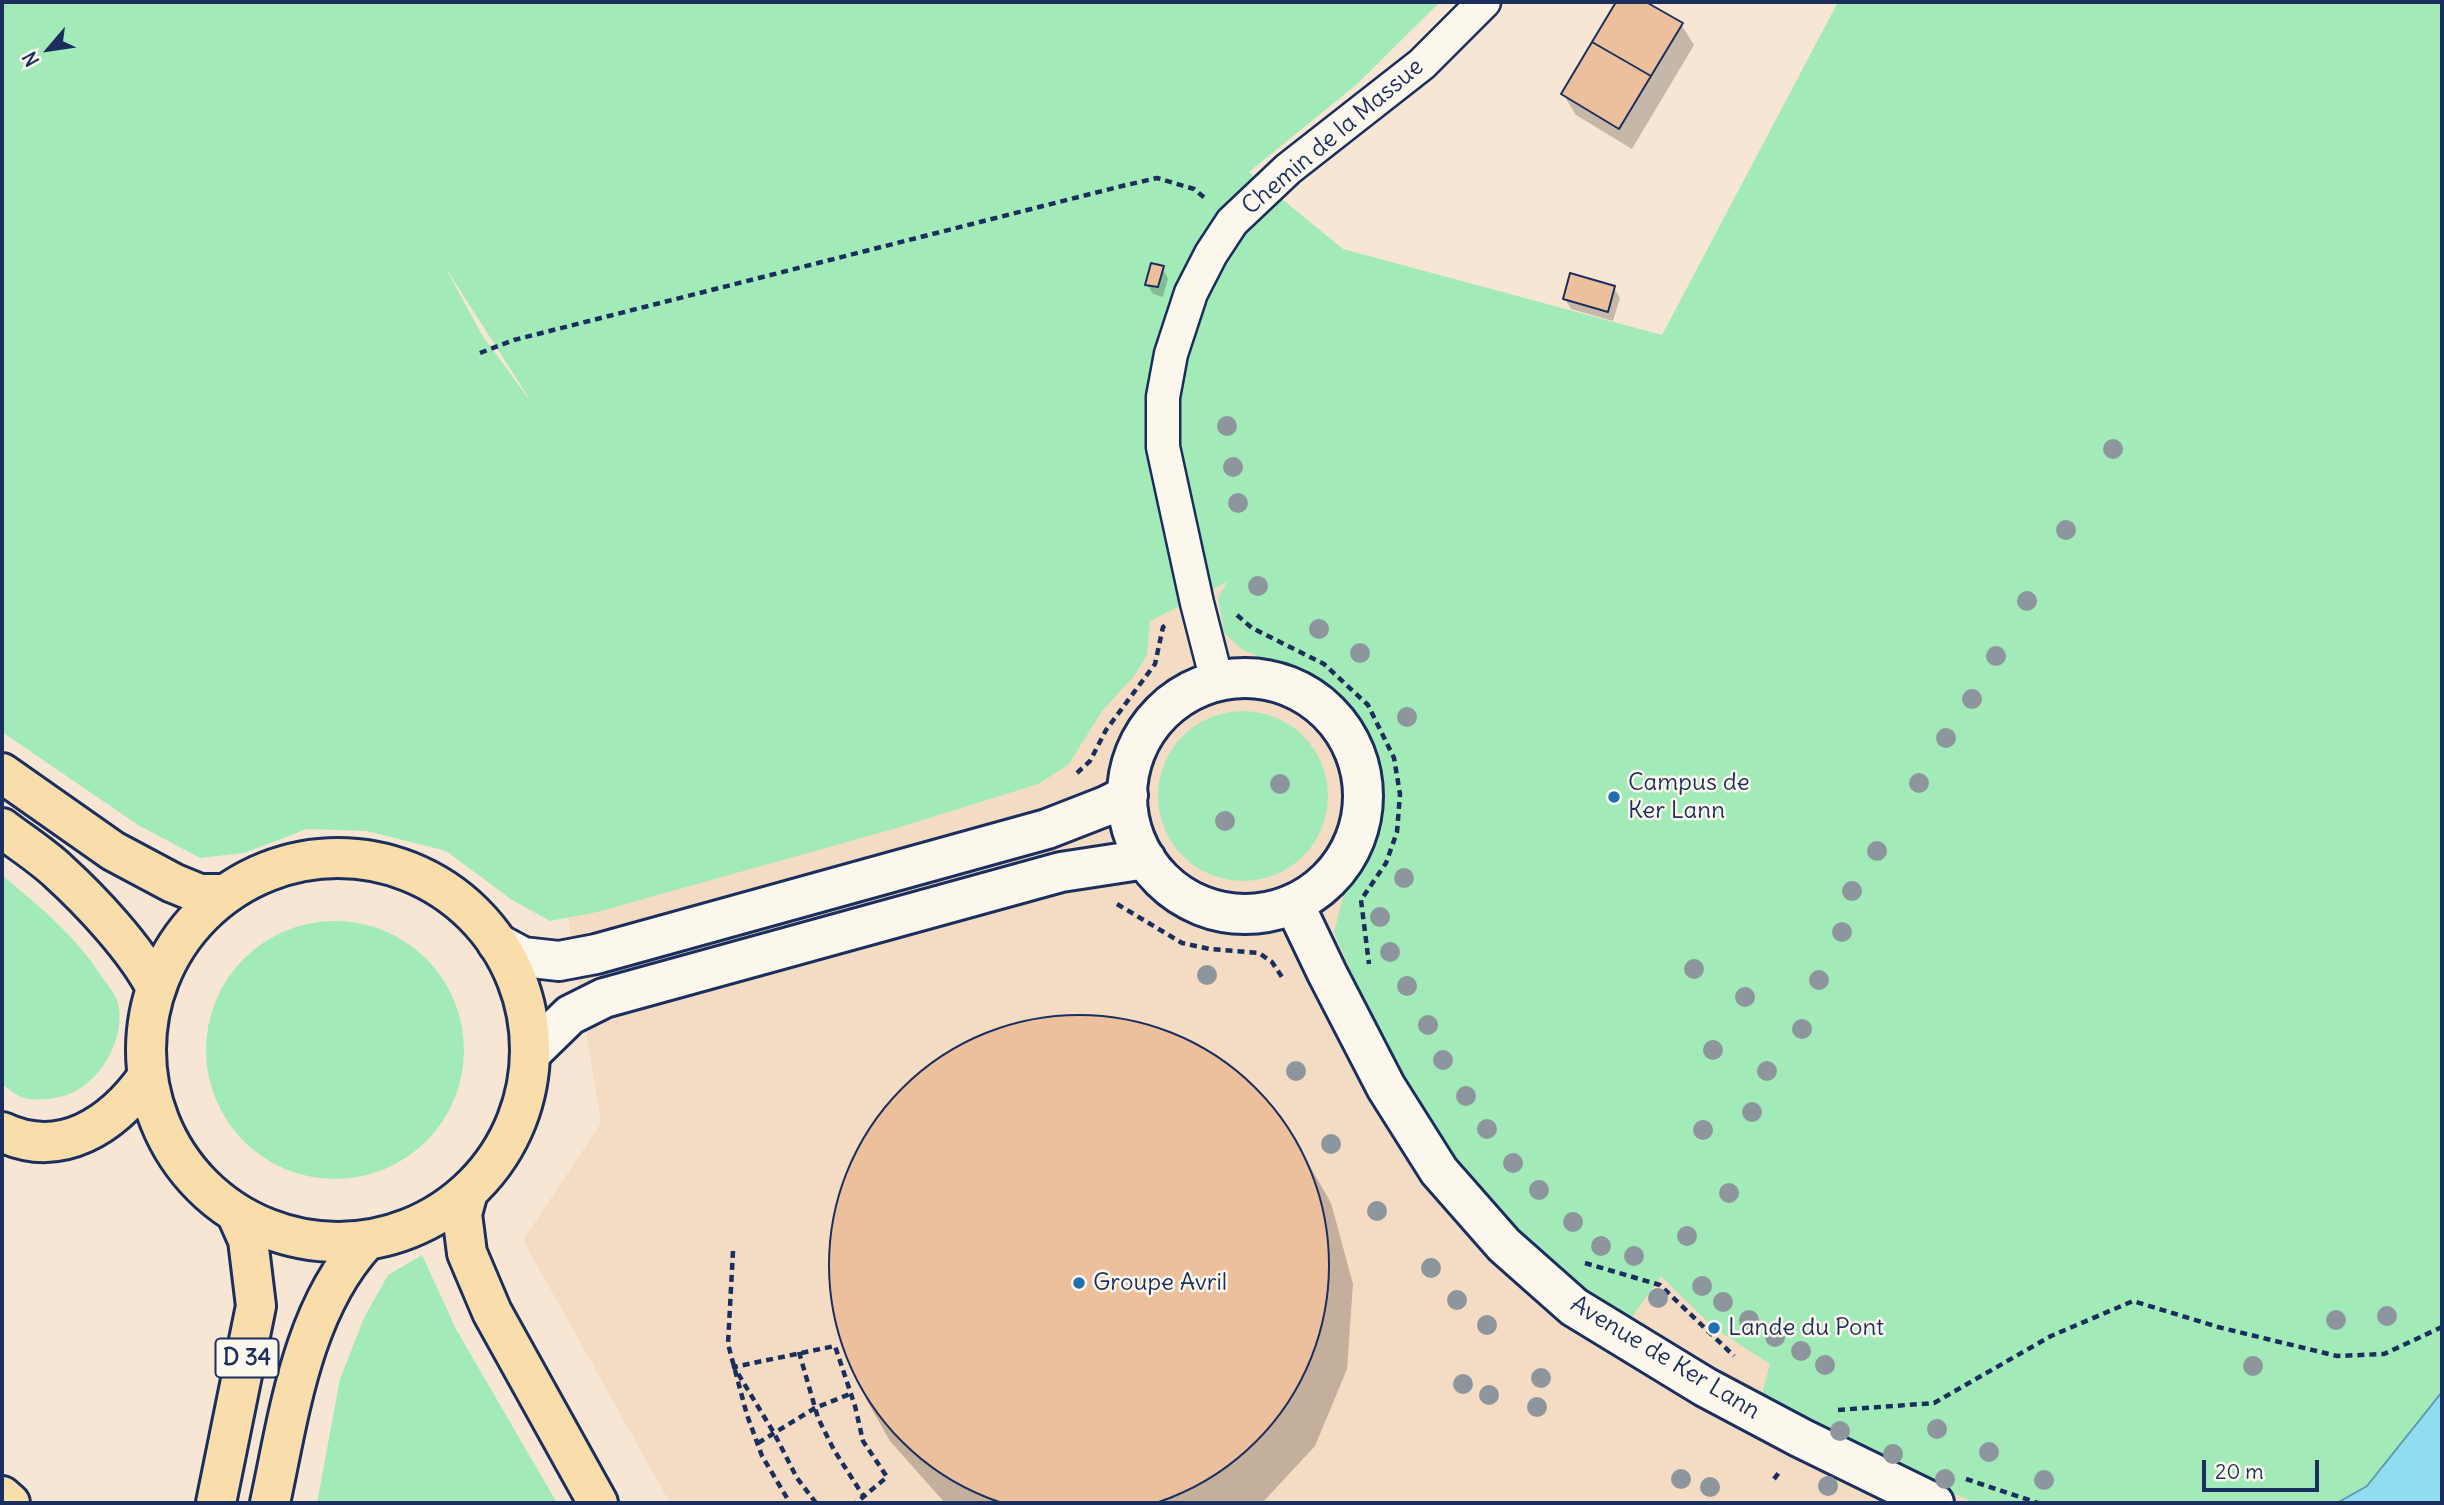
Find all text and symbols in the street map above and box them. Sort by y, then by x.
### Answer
north arrow [14,14,84,84]
text: N [17,48,44,71]
street label: Chemin de la Massue [1237,53,1429,221]
place label: Campus de Ker Lann [1628,769,1750,825]
marker: Campus de Ker Lann [1606,789,1622,805]
place label: Groupe Avril [1093,1269,1227,1297]
marker: Groupe Avril [1071,1275,1087,1291]
street label: Avenue de Ker Lann [1565,1290,1765,1426]
place label: Lande du Pont [1728,1314,1884,1342]
marker: Lande du Pont [1706,1320,1722,1336]
road number: D 34 [216,1338,278,1378]
scale bar [2206,1446,2323,1490]
text: 20 m [2215,1458,2264,1485]

